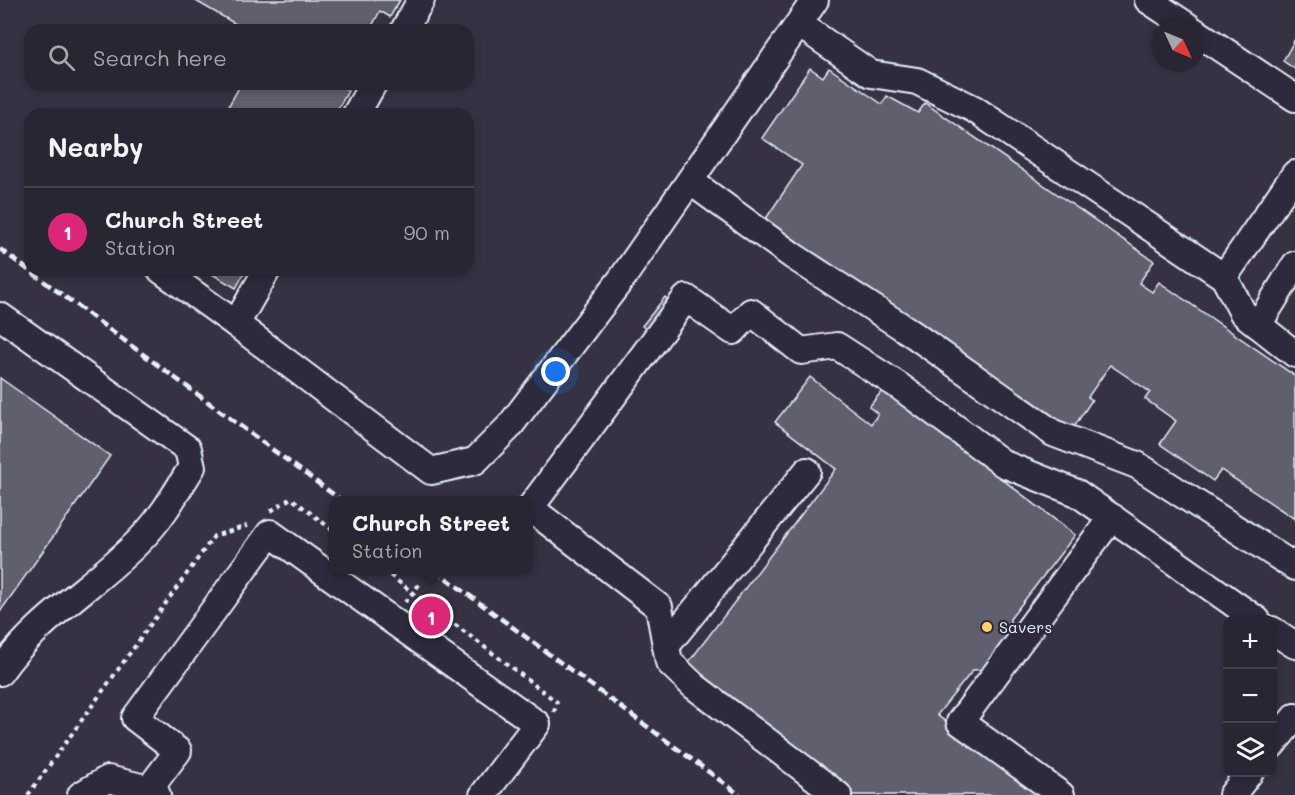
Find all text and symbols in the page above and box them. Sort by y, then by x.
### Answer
north arrow [1151,18,1205,72]
search box [24,24,474,90]
icon: search [45,41,78,74]
text: Search here [93,43,227,72]
text: Nearby [48,130,143,164]
text: Church Street [105,205,263,234]
text: 1 [63,219,72,245]
text: 90 m [404,219,450,245]
text: Station [105,234,175,260]
your location [541,357,570,386]
popup [329,496,533,574]
text: Church Street [352,508,510,537]
text: Station [352,537,422,563]
pin: 1 [412,594,450,638]
map controls [1223,615,1277,777]
button: + [1223,615,1277,669]
place label: Savers [999,616,1052,637]
marker: Savers [980,620,994,634]
button: − [1223,669,1277,723]
button: layers [1223,723,1277,777]

